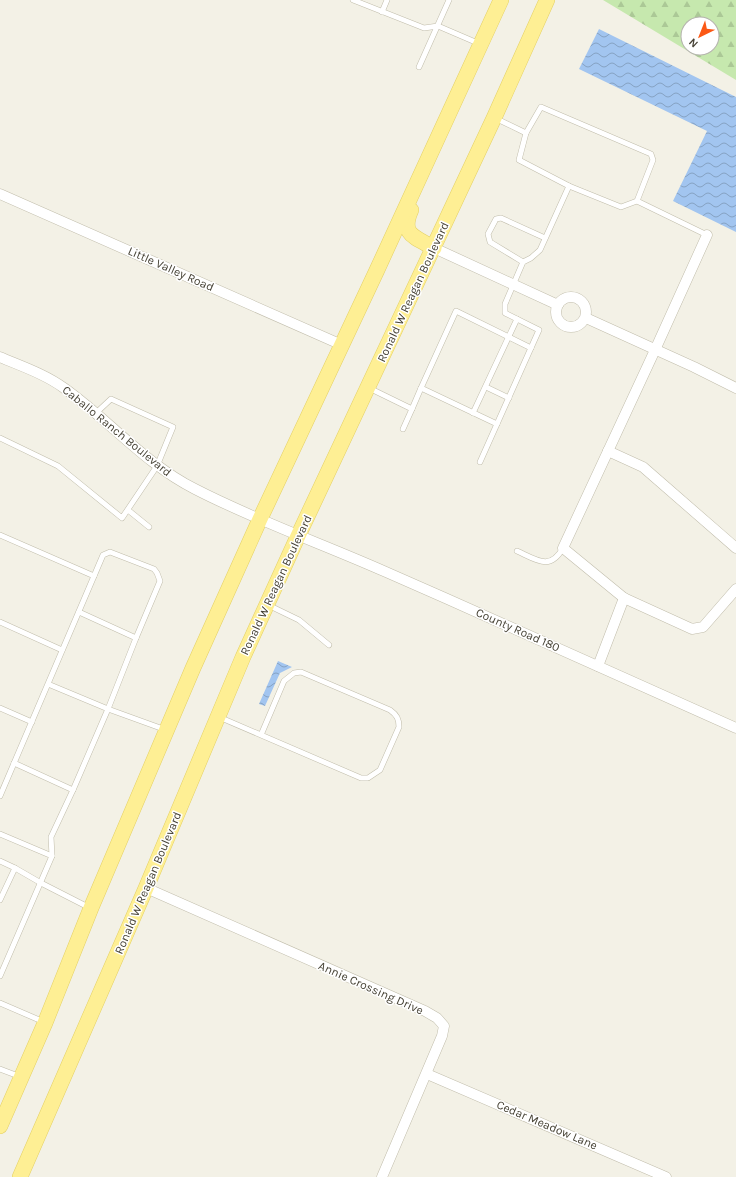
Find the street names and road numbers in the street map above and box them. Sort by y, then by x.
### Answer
street label: Ronald W Reagan Boulevard [374,220,452,364]
street label: Little Valley Road [126,244,216,294]
street label: Caballo Ranch Boulevard [60,383,174,479]
street label: Ronald W Reagan Boulevard [237,513,315,657]
street label: County Road 180 [474,605,562,655]
street label: Ronald W Reagan Boulevard [112,810,184,956]
street label: Annie Crossing Drive [316,959,426,1017]
street label: Cedar Meadow Lane [494,1097,600,1153]

